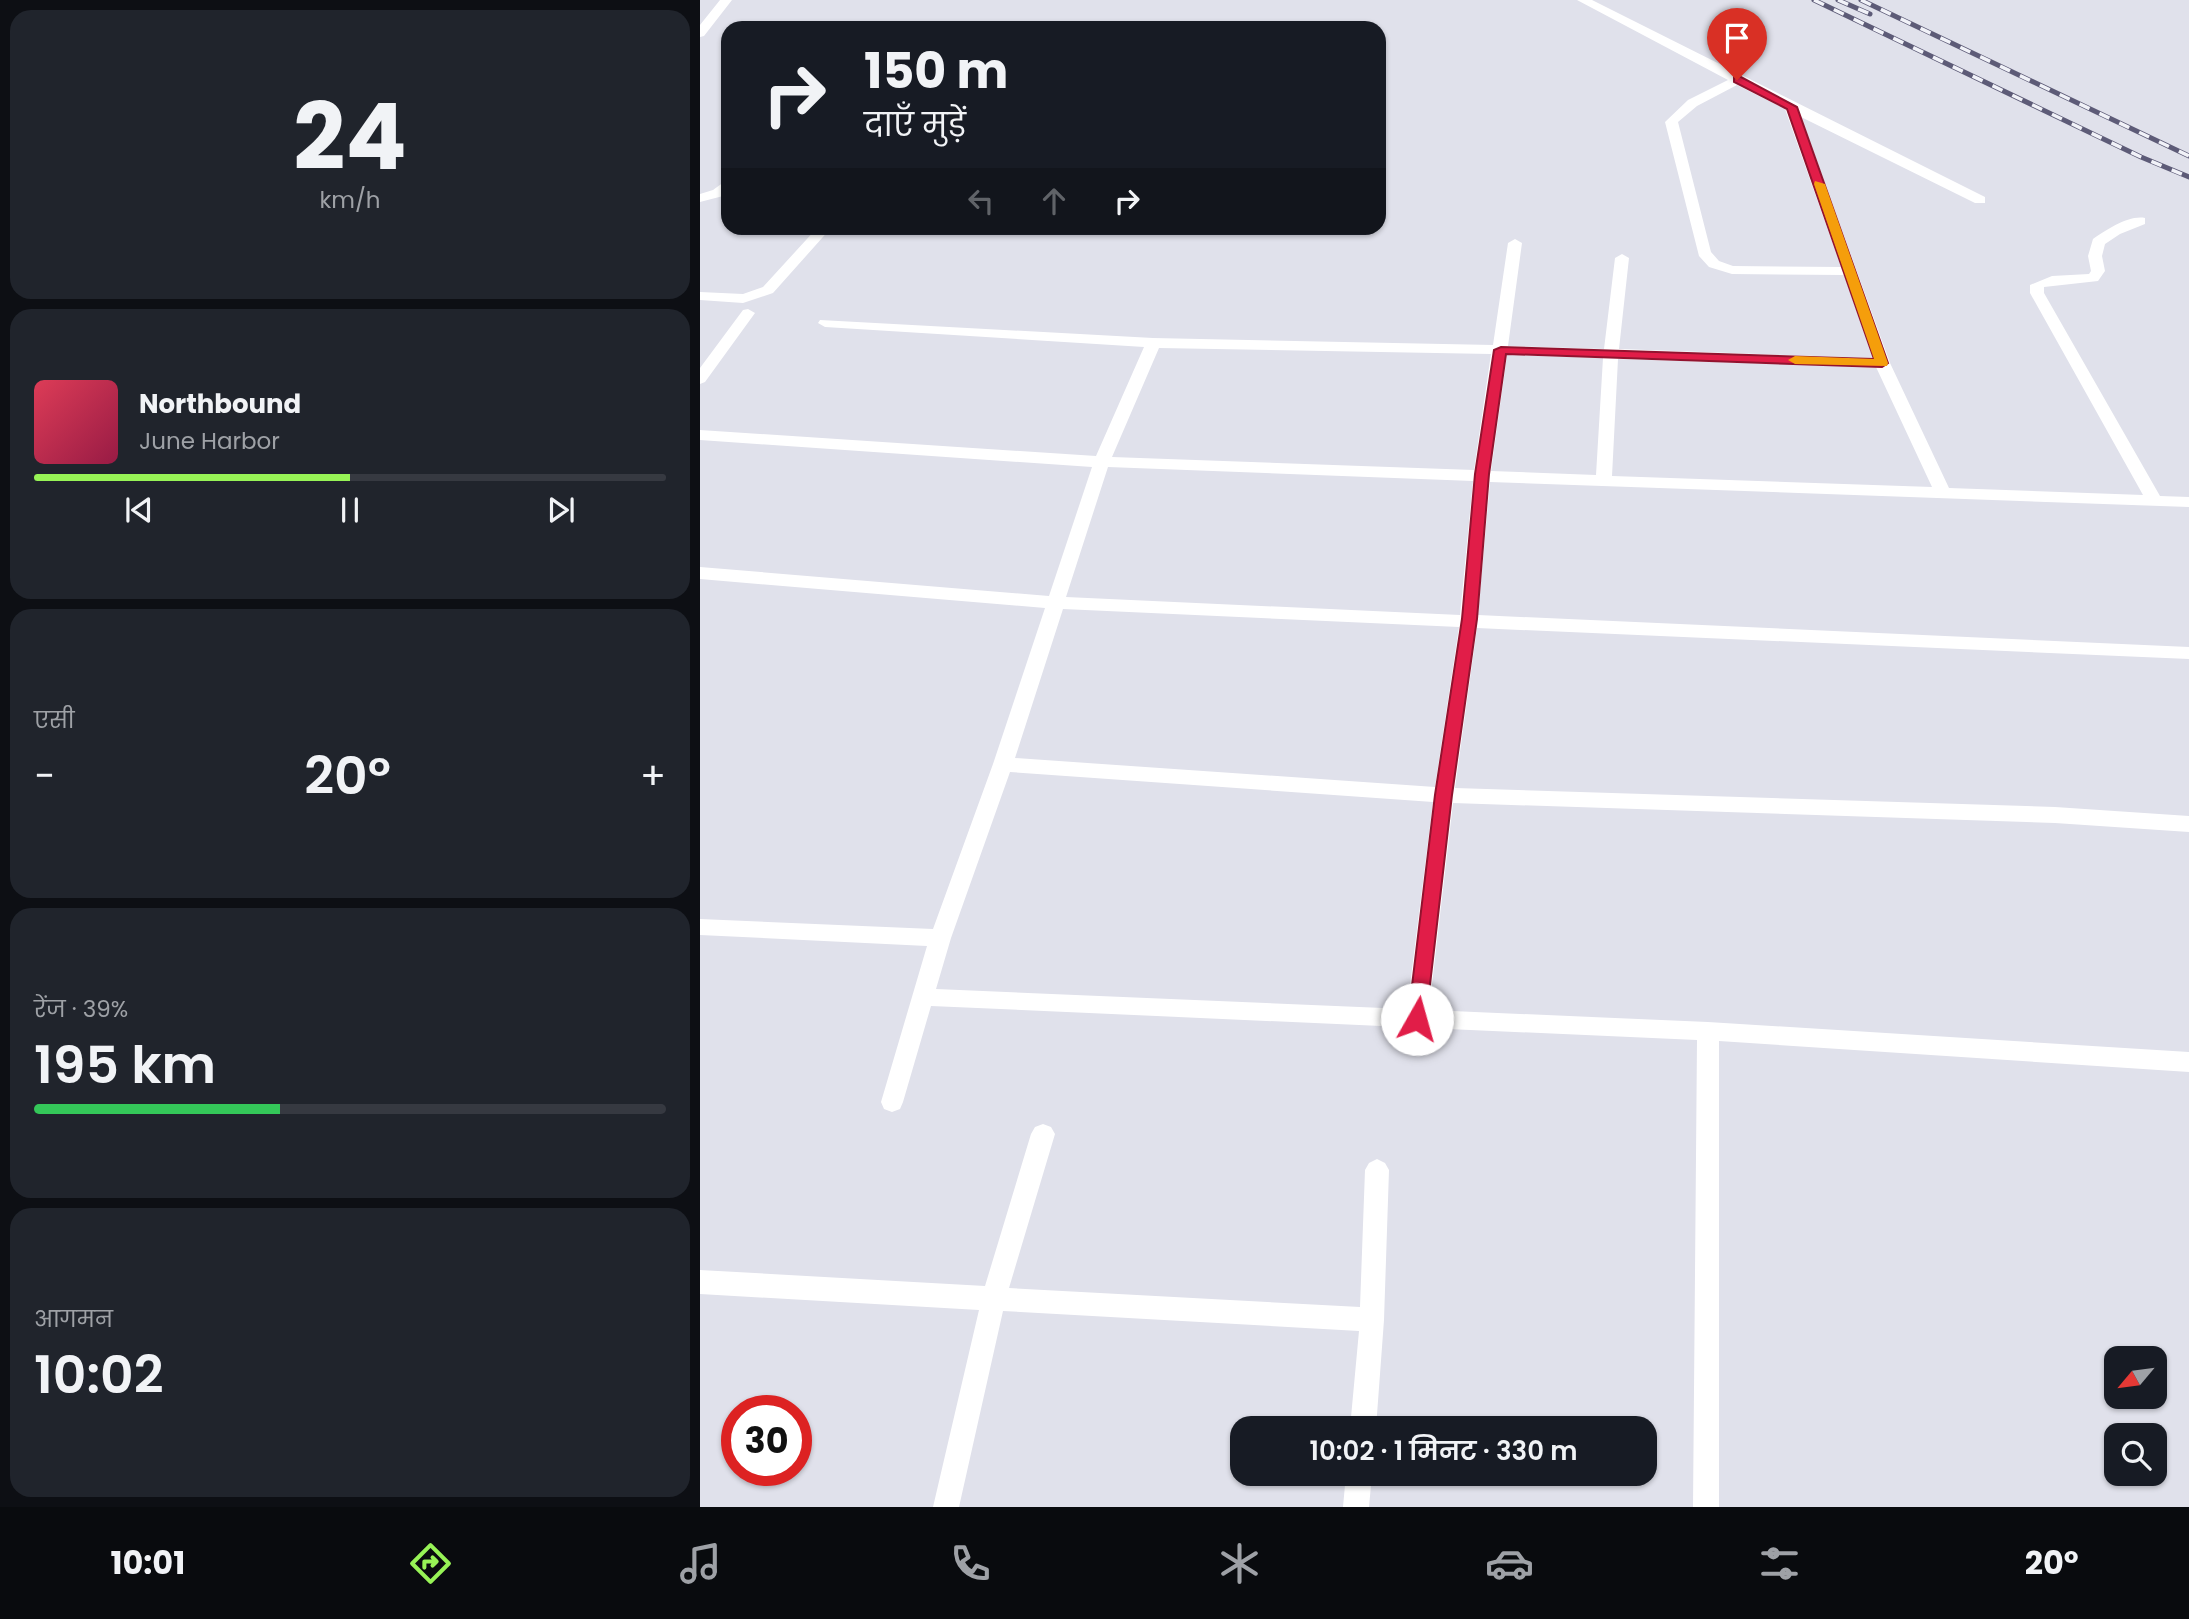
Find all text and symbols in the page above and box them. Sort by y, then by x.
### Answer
pin [1707,8,1767,80]
icon: arrive [1718,19,1756,57]
text: 150 m [864,37,1009,105]
icon: right [749,49,840,140]
text: 24 [293,73,407,201]
text: दाएँ मुड़ें [864,102,966,147]
icon: left [962,182,1000,220]
icon: ahead [1035,182,1073,220]
icon: right [1108,182,1146,220]
text: km/h [319,184,381,216]
text: Northbound [139,386,301,422]
text: June Harbor [139,425,280,457]
icon: previous [120,491,158,529]
icon: pause [331,491,369,529]
icon: next [542,491,580,529]
text: एसी [34,704,75,736]
text: 20° [304,739,391,812]
text: − [34,749,55,802]
text: + [640,749,666,802]
position arrow [1380,982,1454,1056]
text: रेंज · 39% [34,993,128,1025]
text: 195 km [34,1028,216,1101]
text: आगमन [34,1303,113,1335]
text: 10:02 [34,1338,164,1411]
north arrow [2104,1346,2166,1409]
map controls [2104,1346,2167,1486]
speed limit sign: 30 [721,1395,812,1486]
button: search [2104,1423,2167,1486]
text: 10:02 · 1 मिनट · 330 m [1310,1433,1577,1469]
icon: directions [406,1539,455,1588]
icon: music [676,1539,725,1588]
icon: phone [946,1539,995,1588]
icon: climate [1215,1539,1264,1588]
icon: car [1485,1539,1534,1588]
icon: filters [1755,1539,1804,1588]
text: 10:01 [110,1540,185,1585]
text: 20° [2025,1540,2079,1585]

